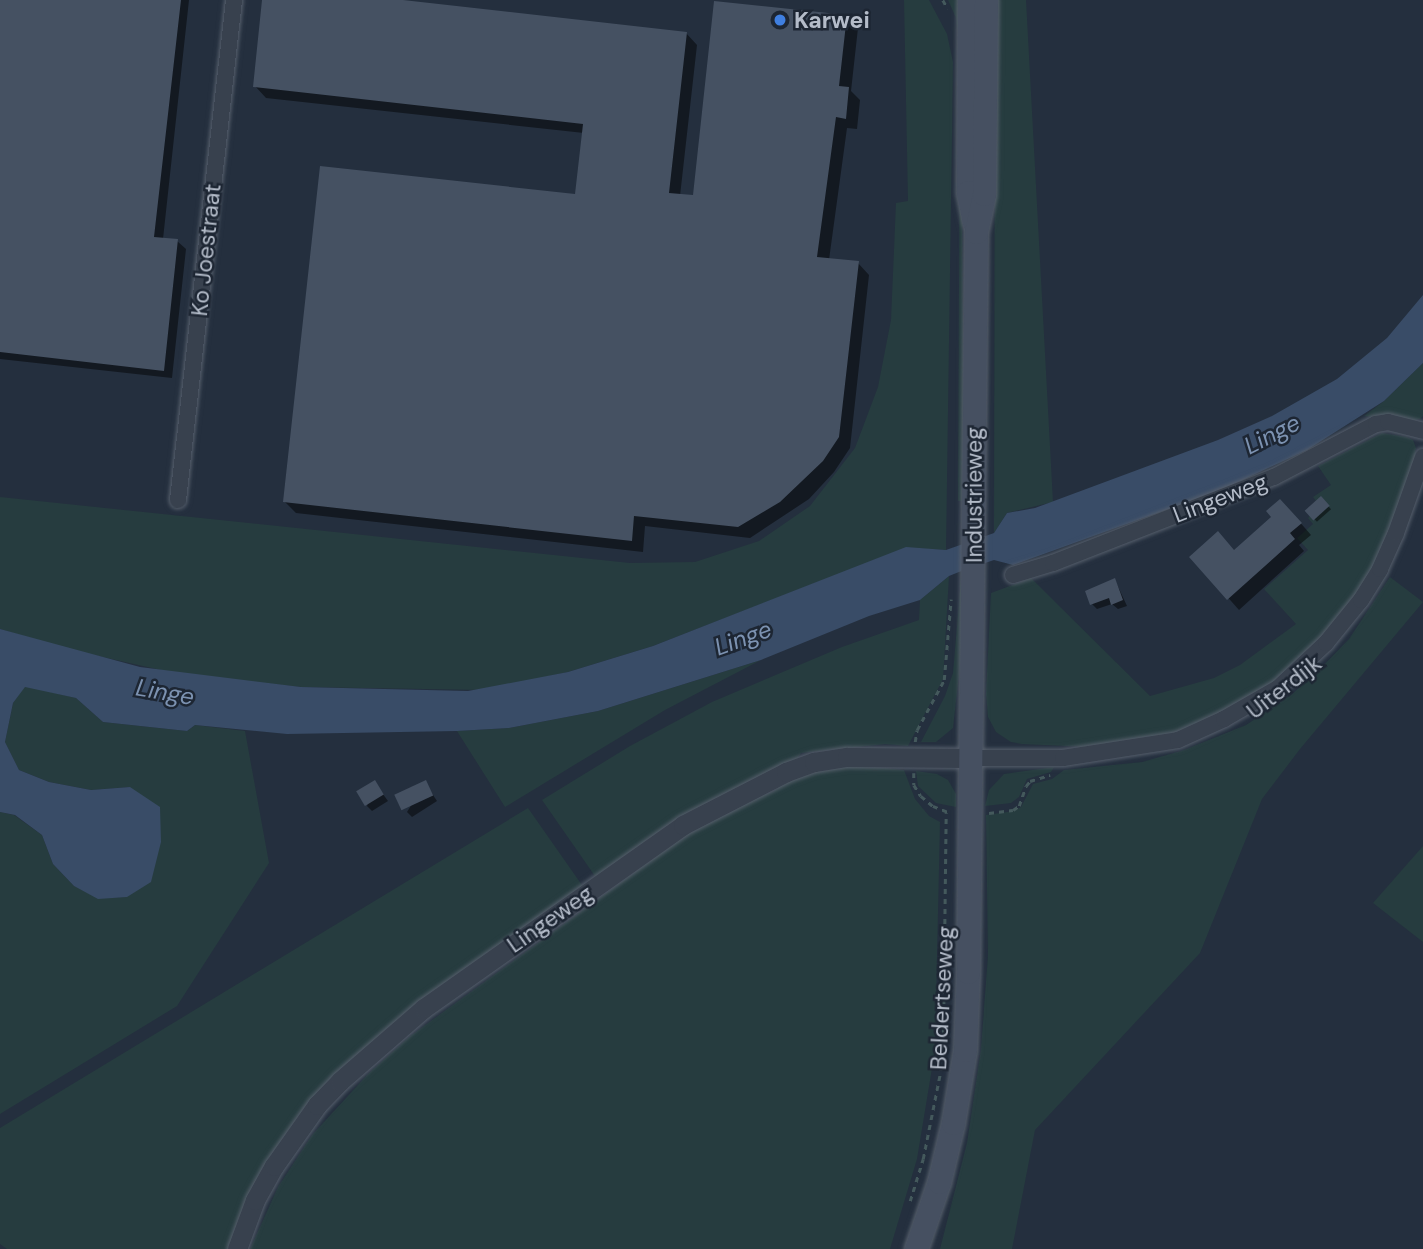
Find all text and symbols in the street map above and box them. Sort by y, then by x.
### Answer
place label: Karwei [794,6,870,34]
marker: Karwei [772,12,788,28]
street label: Ko Joestraat [185,182,227,318]
water label: Linge [1239,408,1305,460]
street label: Industrieweg [960,427,988,563]
street label: Lingeweg [1169,467,1271,529]
water label: Linge [710,614,776,662]
street label: Uiterdijk [1241,649,1327,725]
water label: Linge [134,673,196,711]
street label: Lingeweg [502,879,598,959]
street label: Beldertseweg [924,925,960,1071]

